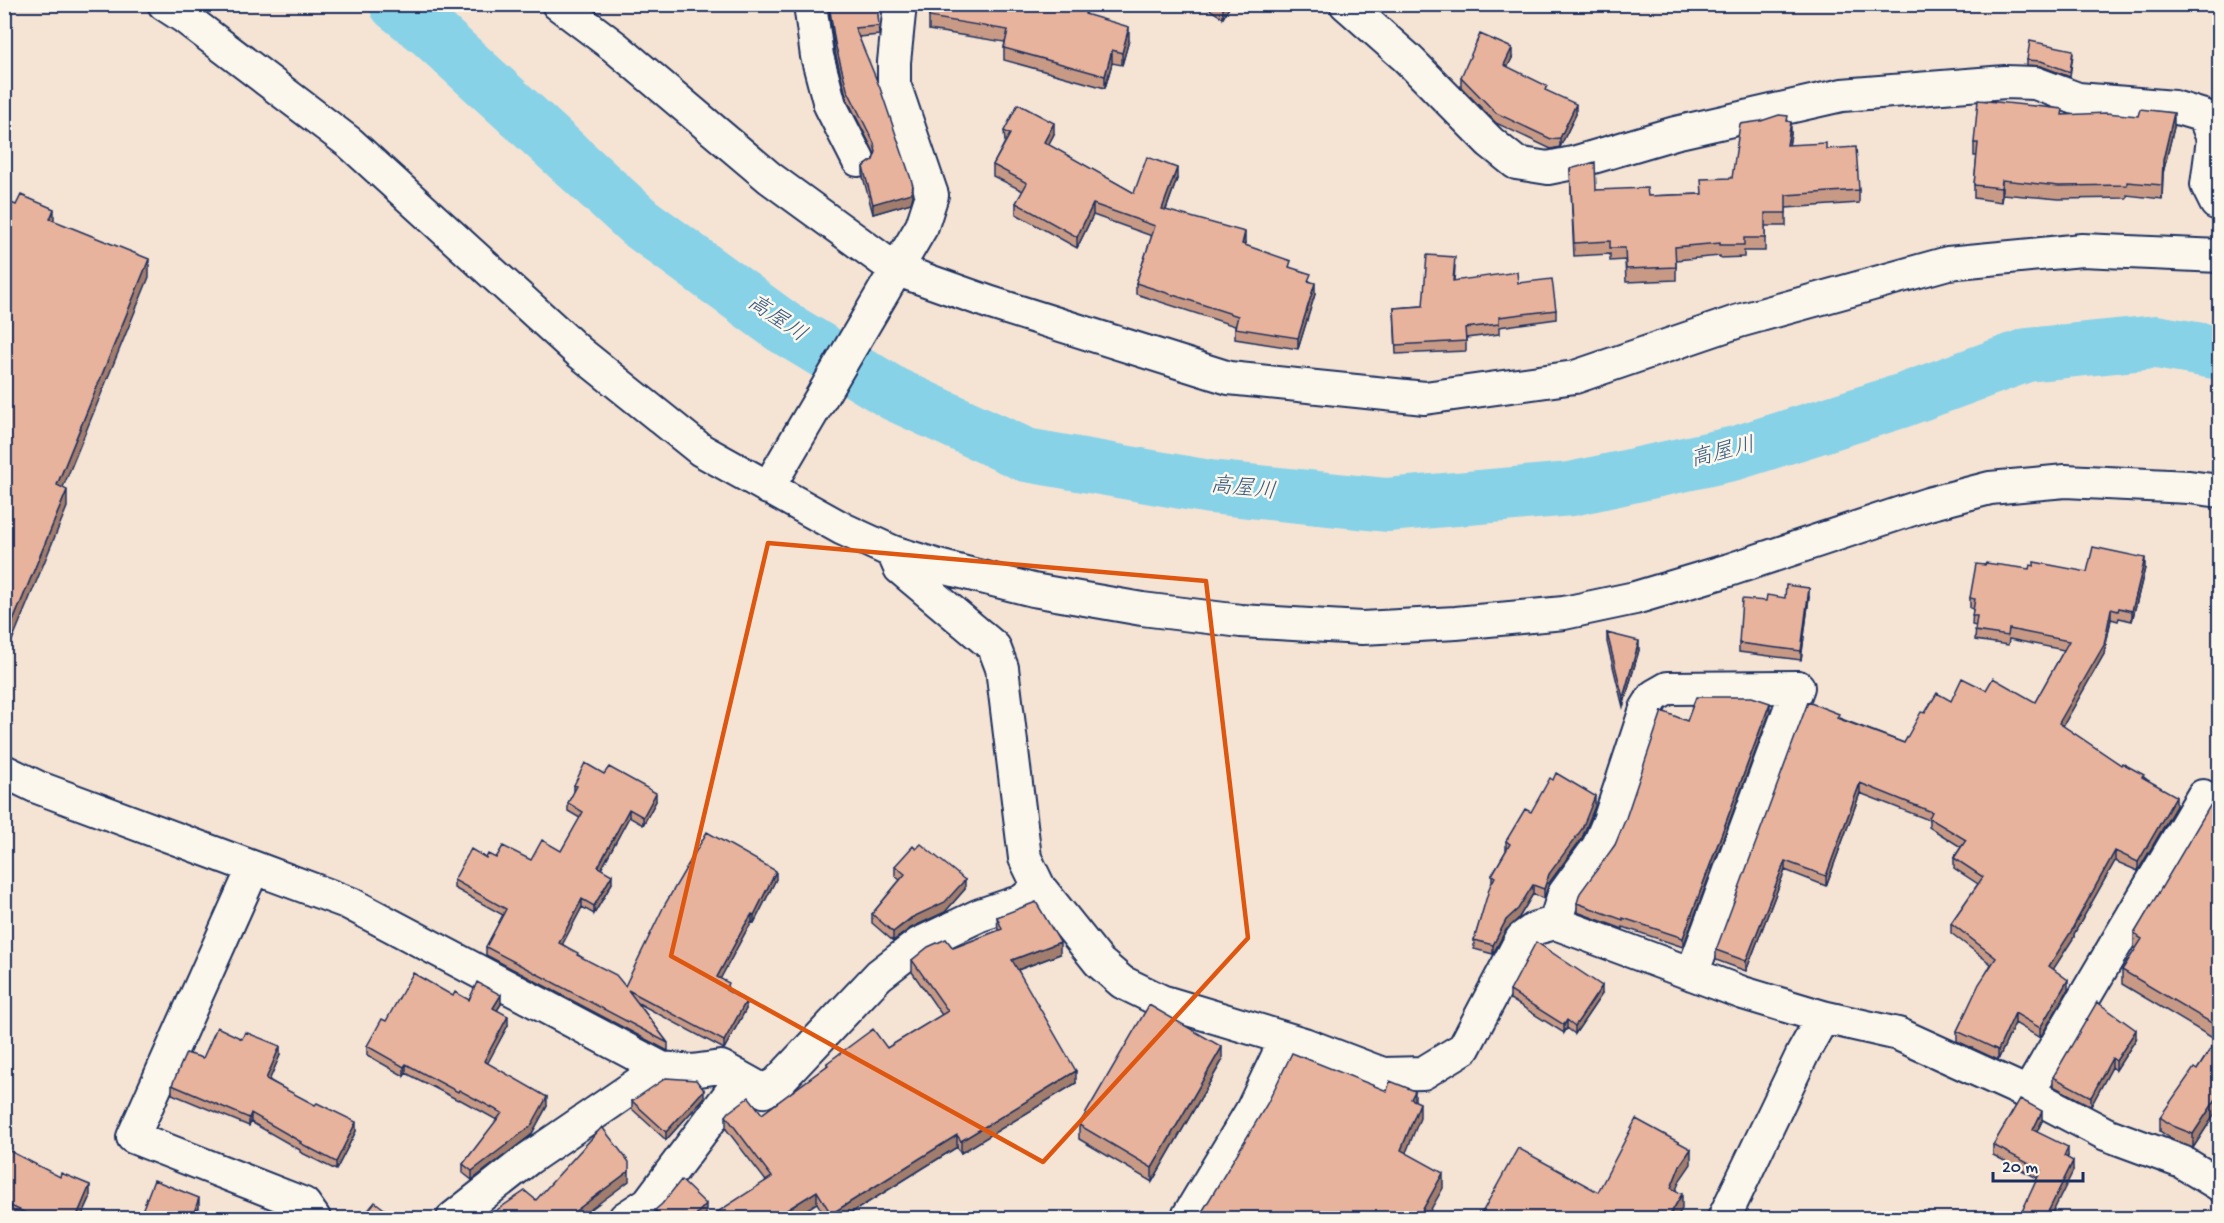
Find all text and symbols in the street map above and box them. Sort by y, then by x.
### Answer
water label: 高屋川 [741,290,811,349]
water label: 高屋川 [1688,432,1758,475]
water label: 高屋川 [1209,473,1277,506]
scale bar [1993,1145,2083,1183]
text: 20 m [2002,1158,2038,1179]

